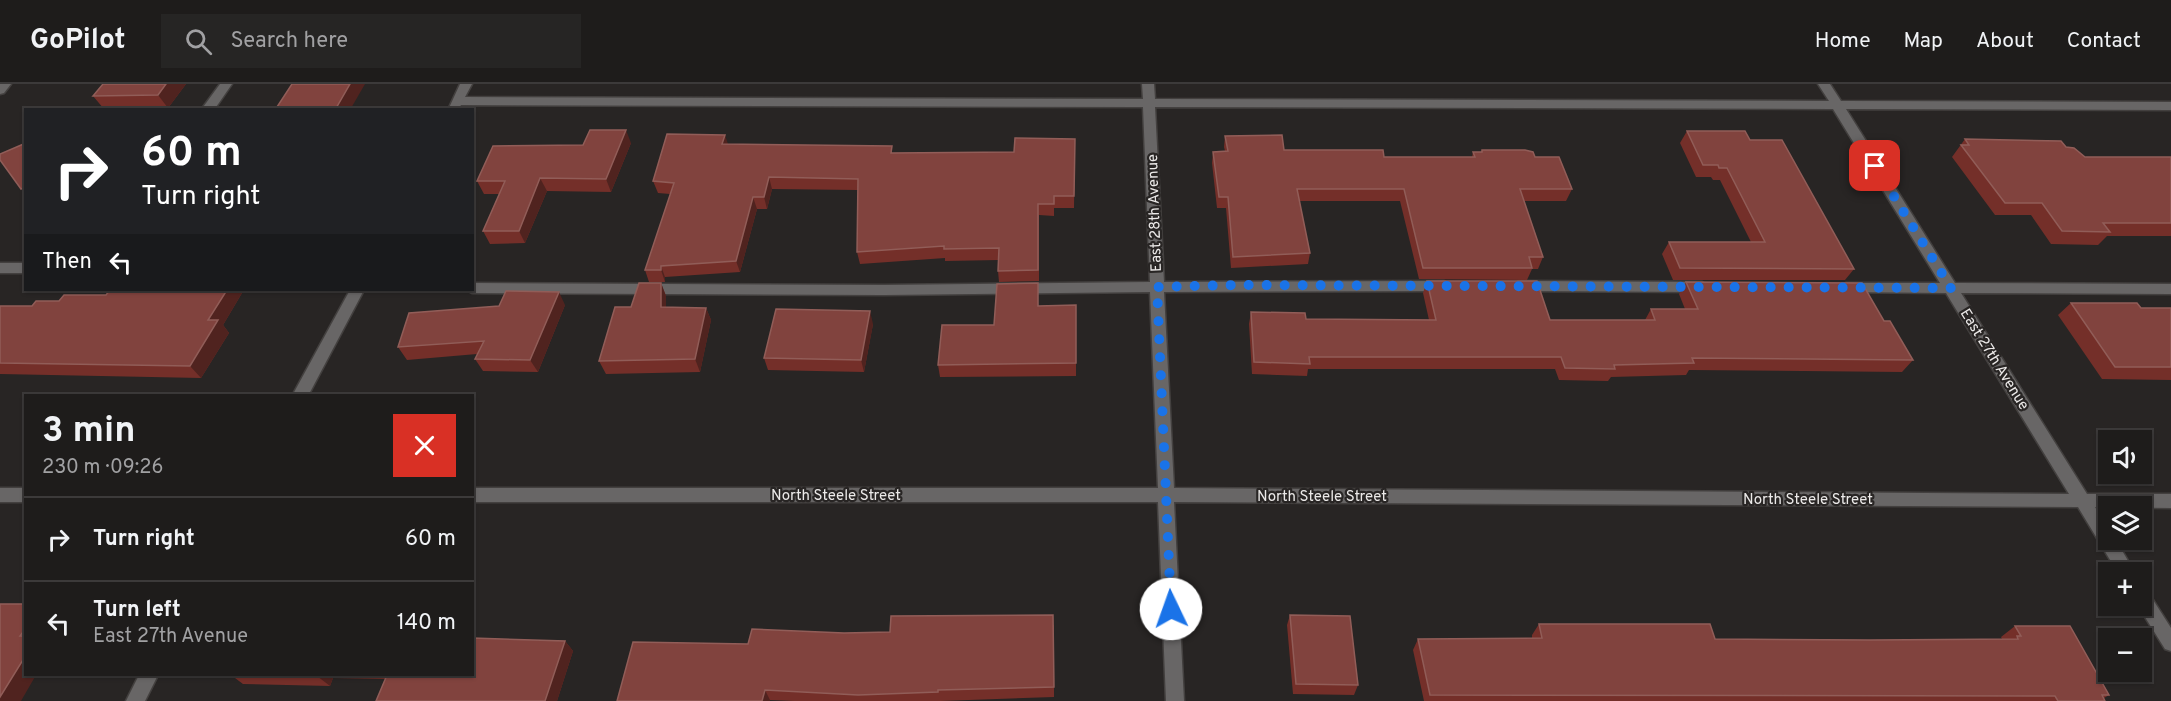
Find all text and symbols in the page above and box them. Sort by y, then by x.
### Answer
search box [161,14,581,68]
text: GoPilot [30,23,125,59]
icon: search [182,25,215,58]
text: Search here [230,28,348,55]
text: Home [1815,28,1871,55]
text: Map [1904,28,1943,55]
text: About [1976,28,2034,55]
text: Contact [2067,28,2141,55]
text: 60 m [141,128,242,181]
icon: right [42,132,120,210]
pin [1849,140,1900,191]
icon: arrive [1858,149,1891,182]
street label: East 28th Avenue [1144,154,1167,272]
text: Turn right [141,180,260,214]
icon: left [104,246,137,279]
text: Then [42,249,92,276]
street label: East 27th Avenue [1955,305,2033,414]
text: 3 min [42,409,136,455]
button: close [393,414,456,477]
map controls [2098,430,2152,682]
button: sound [2098,430,2152,484]
text: 230 m · 09:26 [42,455,163,481]
street label: North Steele Street [771,487,901,506]
street label: North Steele Street [1257,488,1387,507]
street label: North Steele Street [1743,491,1873,510]
button: layers [2098,496,2152,550]
icon: right [42,523,75,556]
text: Turn right [93,526,195,553]
text: 60 m [405,526,456,553]
button: + [2098,562,2152,616]
position arrow [1139,577,1203,641]
text: Turn left [93,597,181,624]
icon: left [42,607,75,640]
text: 140 m [397,610,456,637]
text: East 27th Avenue [93,624,248,650]
button: − [2098,628,2152,682]

